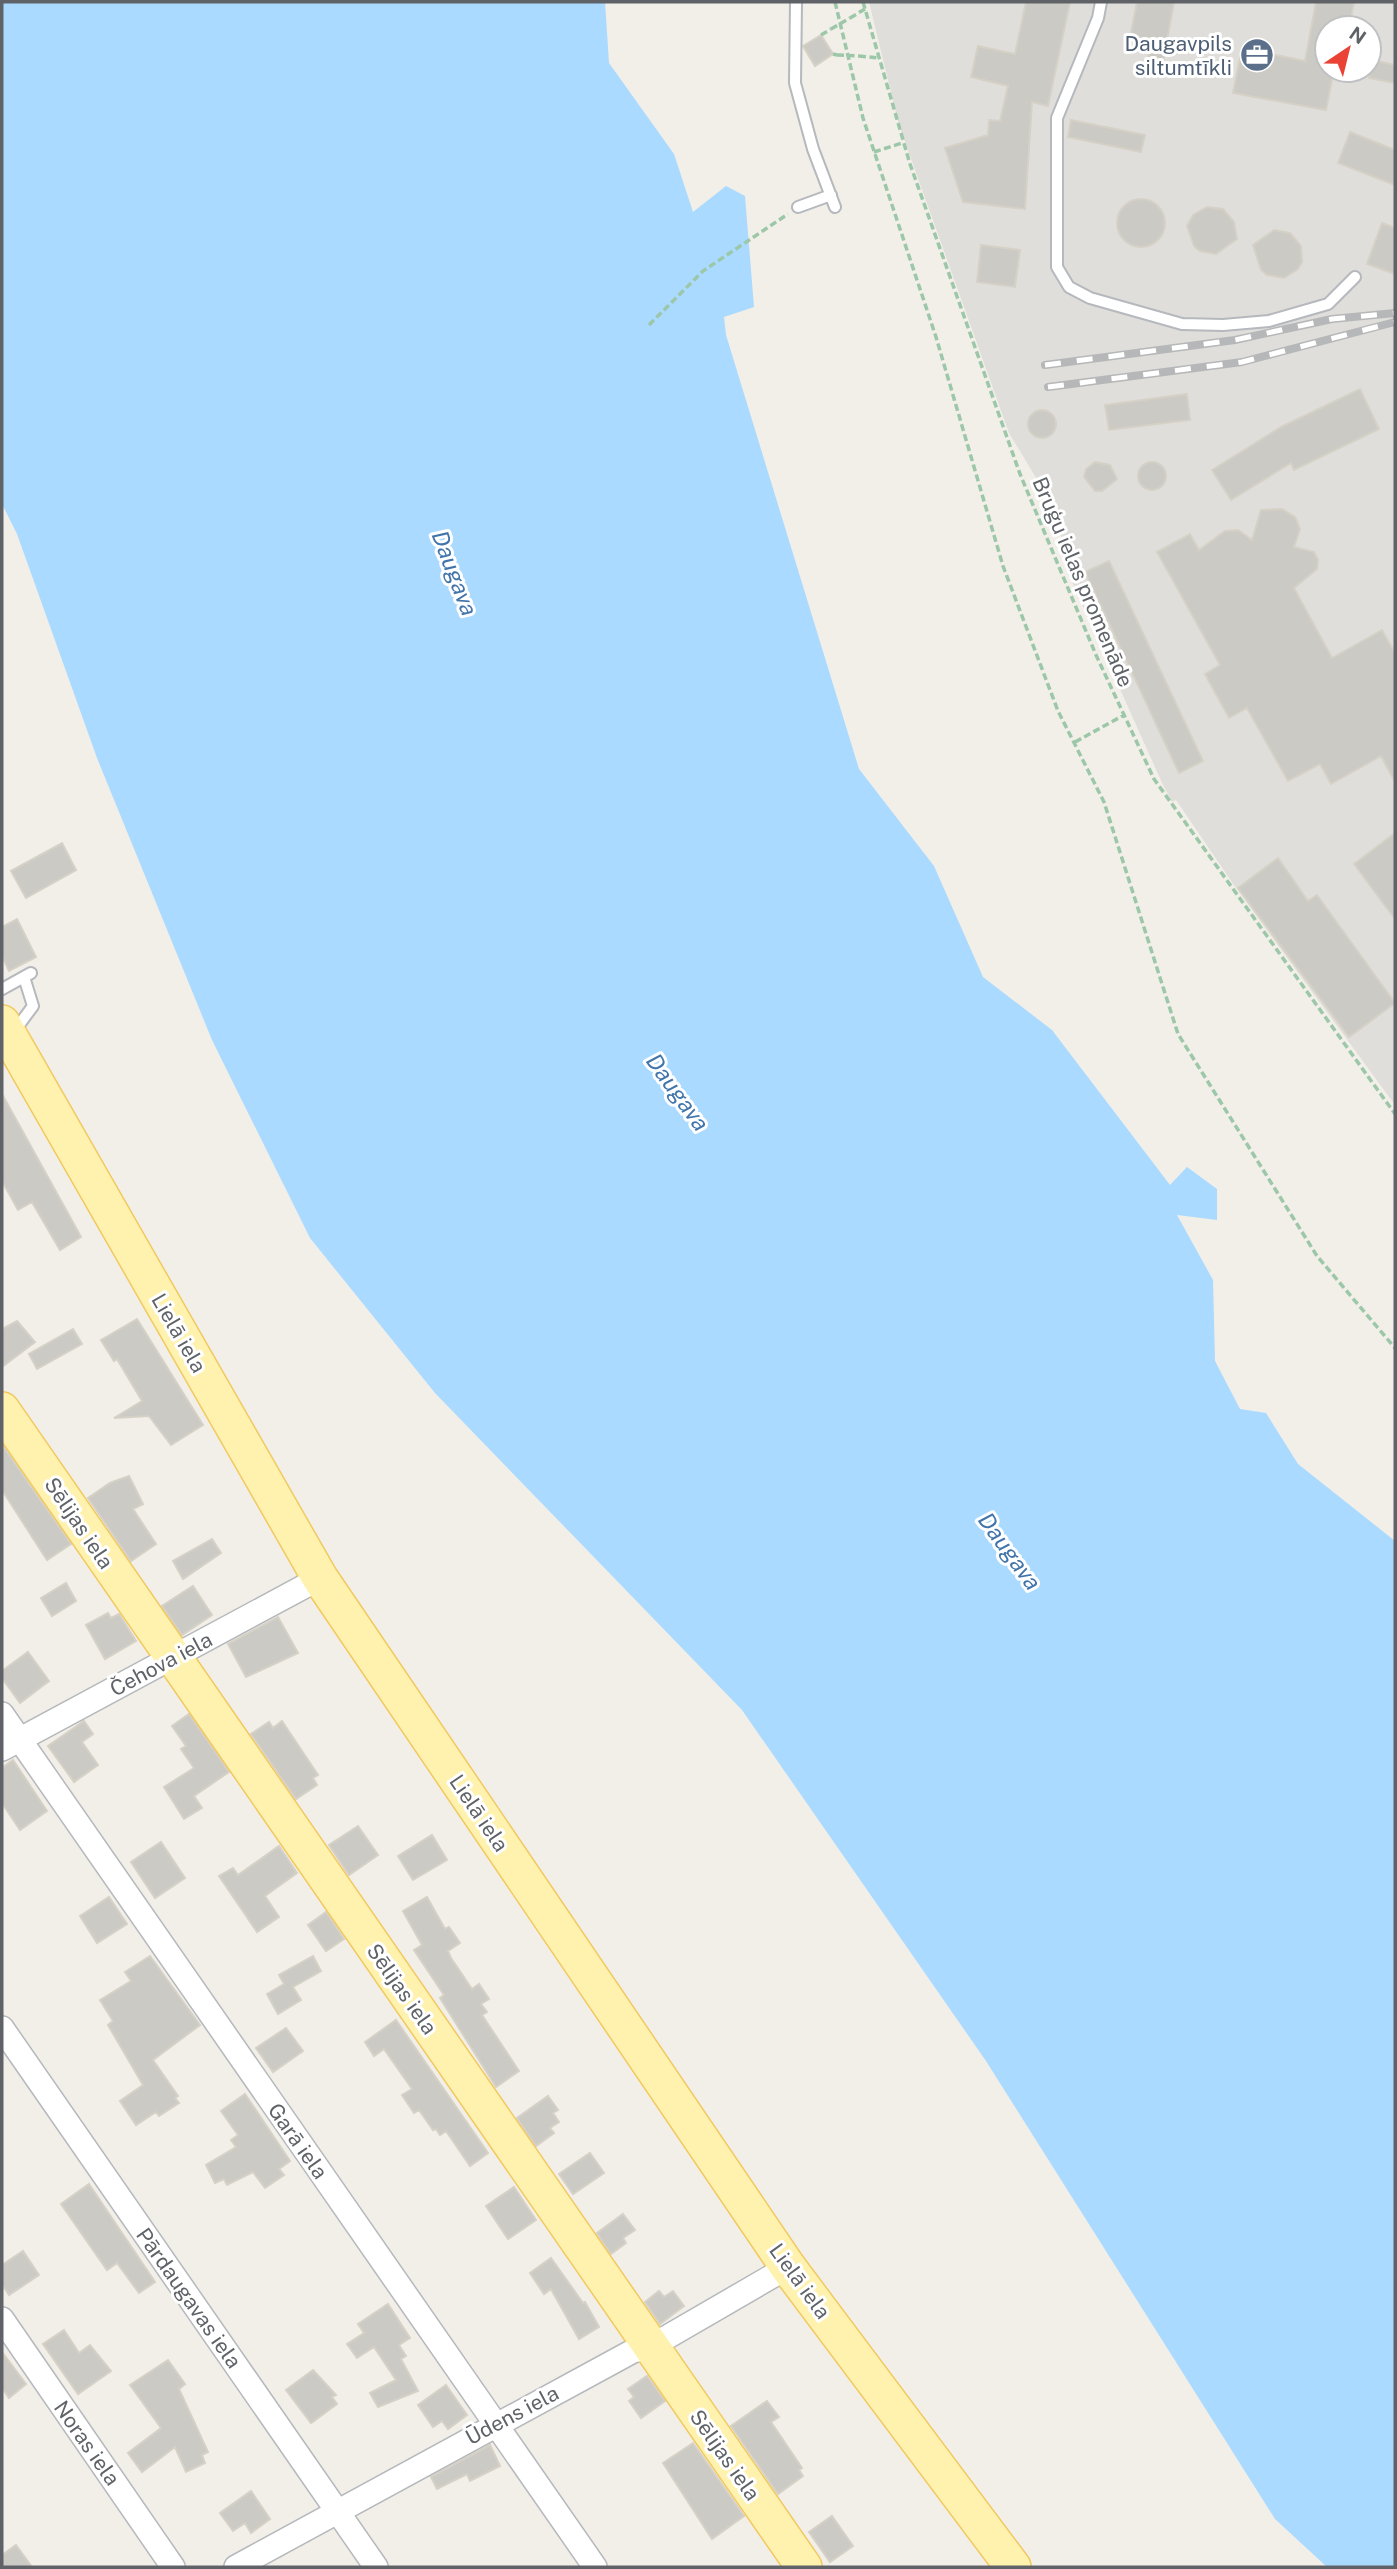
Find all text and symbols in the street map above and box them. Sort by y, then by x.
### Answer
north arrow [1313,14,1383,84]
text: N [1345,22,1370,48]
place label: Daugavpils siltumtīkli [1125,31,1232,80]
office icon: Daugavpils siltumtīkli [1238,36,1276,74]
street label: Bruģu ielas promenāde [1027,473,1139,691]
water label: Daugava [426,527,484,619]
water label: Daugava [641,1048,715,1136]
street label: Lielā iela [146,1289,212,1377]
street label: Sēlijas iela [39,1472,119,1574]
water label: Daugava [973,1507,1047,1595]
street label: Čehova iela [106,1627,216,1701]
street label: Lielā iela [444,1770,514,1856]
street label: Sēlijas iela [362,1939,442,2039]
street label: Garā iela [263,2098,333,2184]
street label: Pārdaugavas iela [131,2223,247,2373]
street label: Lielā iela [764,2238,836,2324]
street label: Ūdens iela [461,2380,563,2450]
street label: Noras iela [49,2396,125,2490]
street label: Sēlijas iela [685,2405,765,2505]

